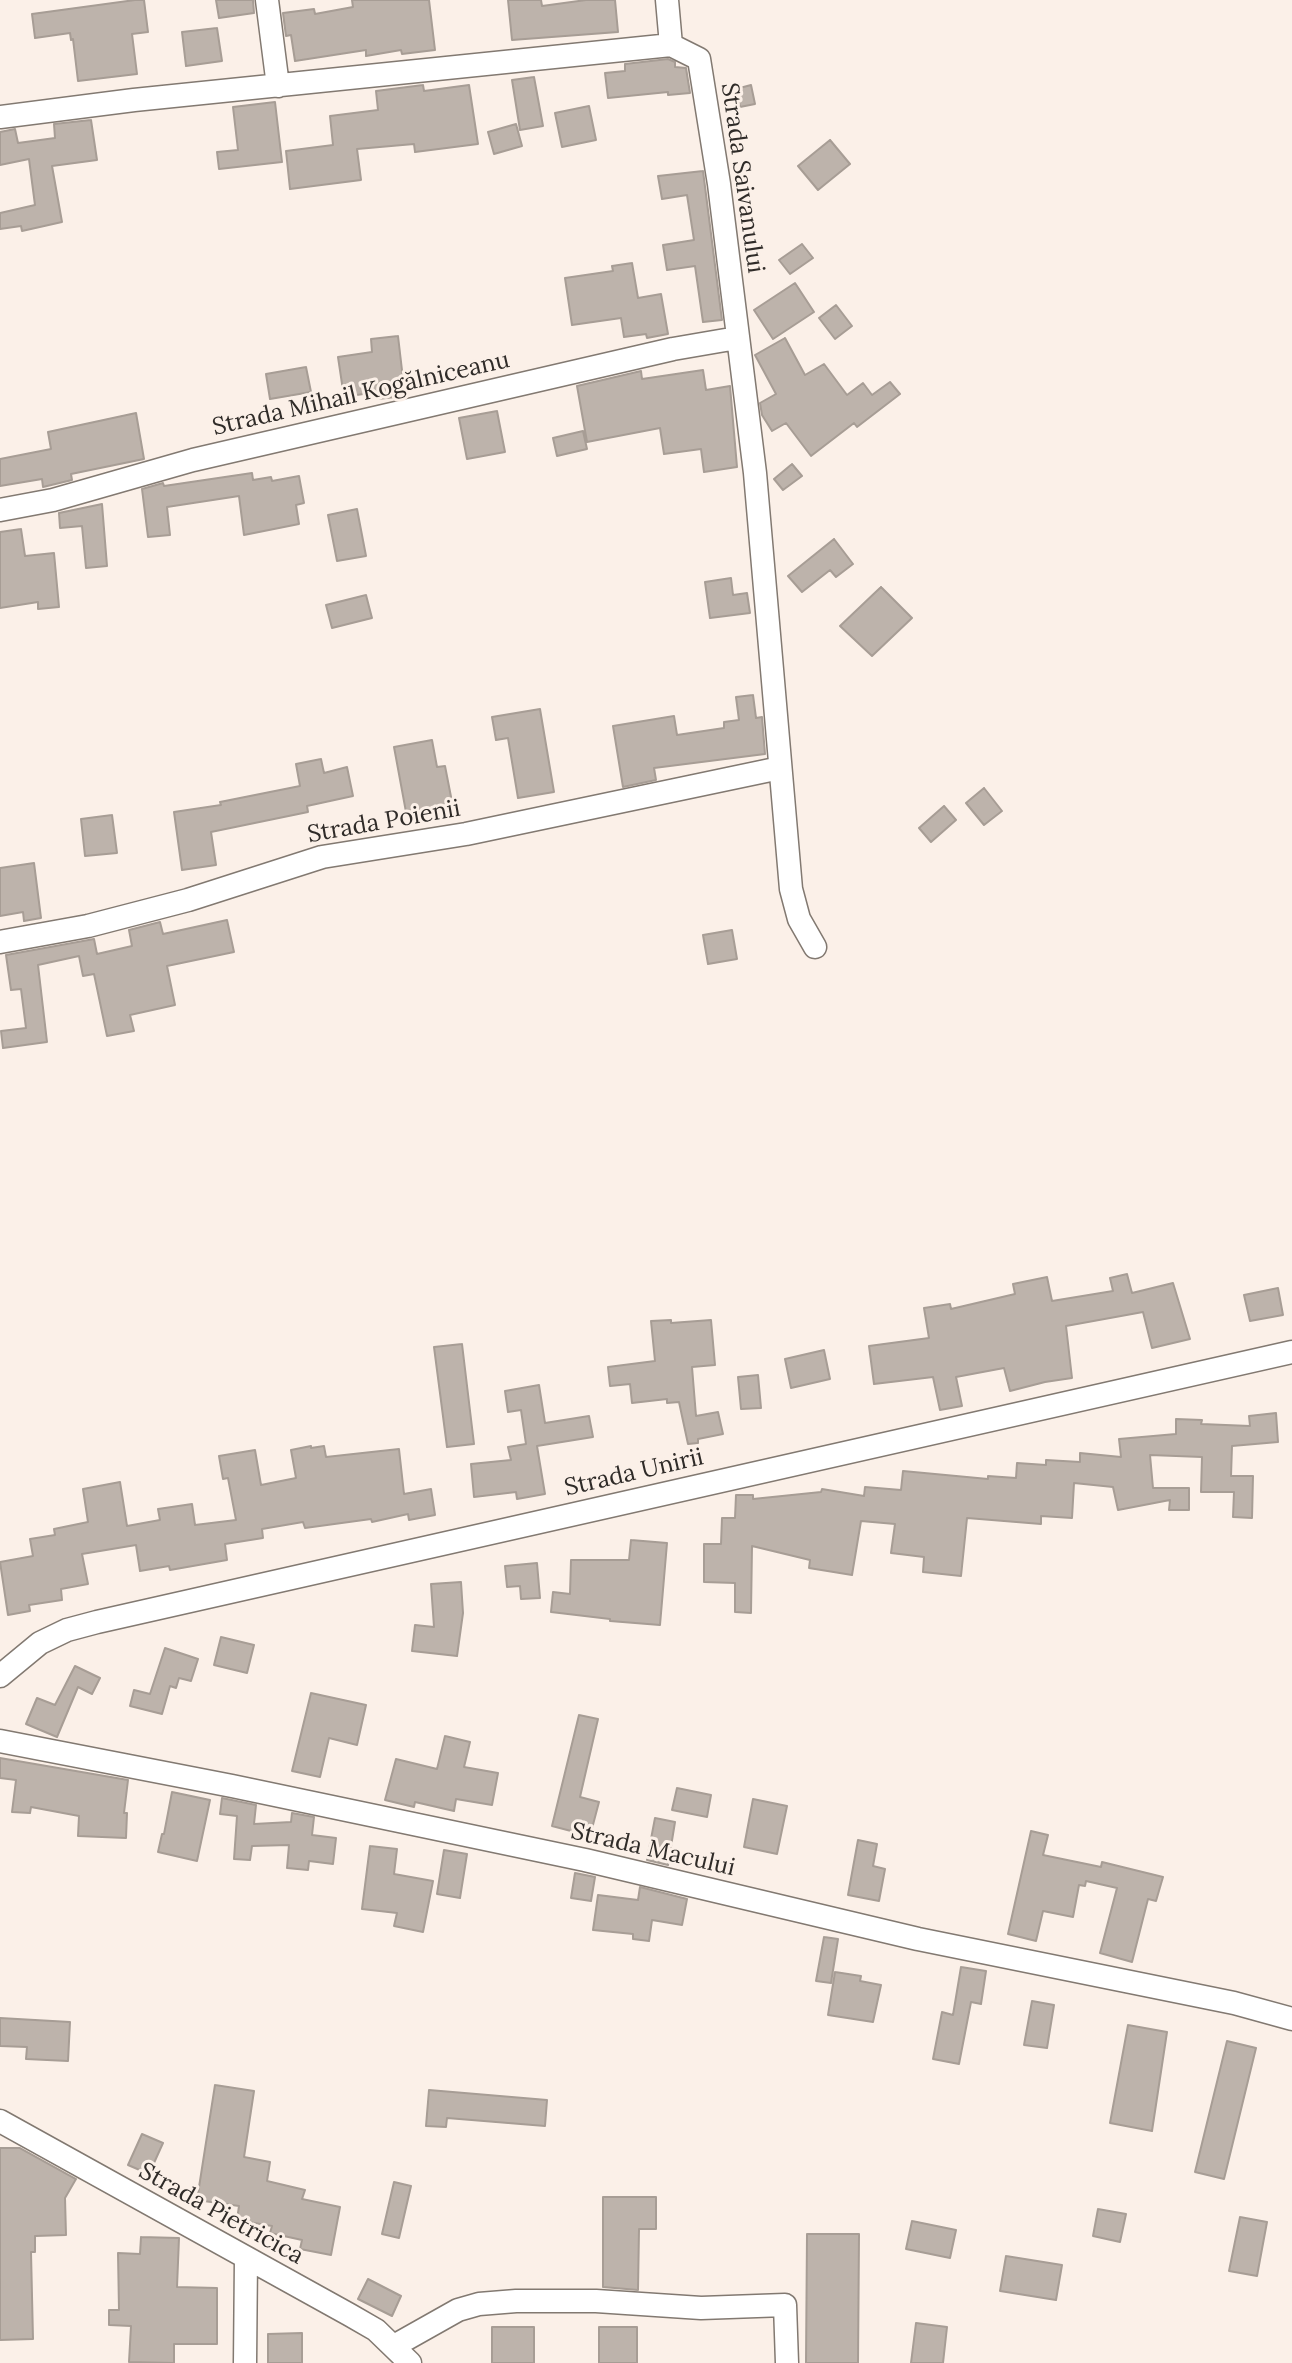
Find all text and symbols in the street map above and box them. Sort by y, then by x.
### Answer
street label: Strada Saivanului [714,81,770,275]
street label: Strada Mihail Kogălniceanu [210,346,512,442]
street label: Strada Poienii [305,794,463,850]
street label: Strada Unirii [562,1443,706,1503]
street label: Strada Macului [568,1817,738,1883]
street label: Strada Pietricica [134,2157,308,2271]

